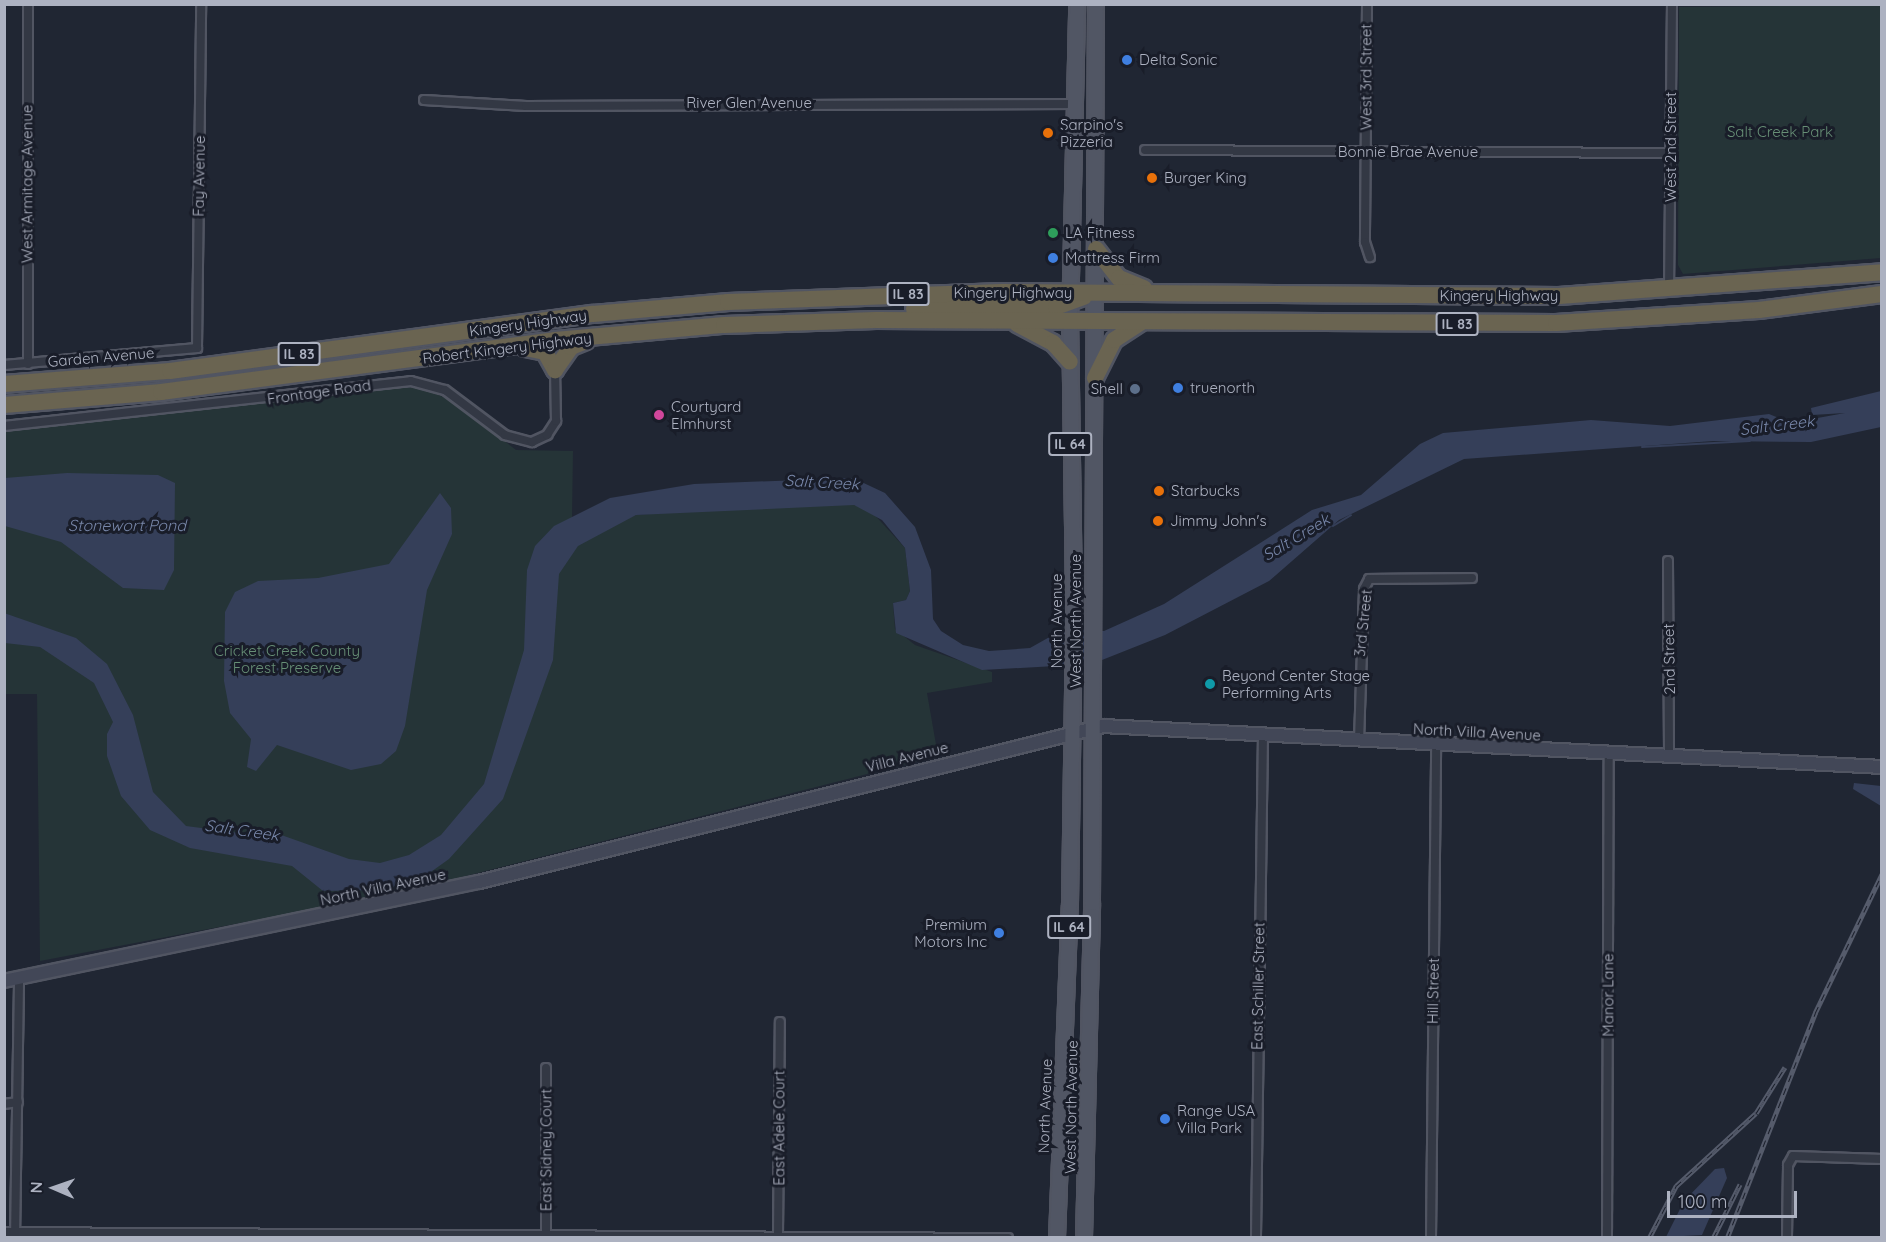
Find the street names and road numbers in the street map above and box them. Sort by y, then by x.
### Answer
street label: West 3rd Street [1357,24,1375,130]
street label: West 2nd Street [1662,92,1680,202]
street label: River Glen Avenue [686,94,812,112]
street label: West Armitage Avenue [18,105,36,263]
street label: Fay Avenue [189,135,209,217]
street label: Bonnie Brae Avenue [1338,143,1478,161]
road number: IL 83 [886,283,930,305]
street label: Kingery Highway [954,284,1072,302]
street label: Kingery Highway [1440,287,1558,305]
street label: Kingery Highway [468,306,588,340]
road number: IL 83 [1434,313,1480,335]
street label: Robert Kingery Highway [421,329,593,367]
street label: Garden Avenue [47,343,155,371]
road number: IL 83 [276,343,322,365]
street label: Frontage Road [266,376,372,408]
road number: IL 64 [1048,433,1092,455]
street label: West North Avenue [1067,554,1085,688]
street label: North Avenue [1048,574,1066,668]
street label: 3rd Street [1351,589,1375,657]
street label: 2nd Street [1659,623,1679,695]
street label: North Villa Avenue [1413,720,1541,744]
street label: Villa Avenue [864,738,950,776]
street label: North Villa Avenue [319,865,447,909]
road number: IL 64 [1046,916,1092,938]
street label: East Schiller Street [1248,922,1268,1050]
street label: Manor Lane [1599,953,1617,1037]
street label: Hill Street [1423,958,1443,1024]
street label: West North Avenue [1061,1040,1081,1174]
street label: North Avenue [1034,1058,1056,1154]
street label: East Adele Court [770,1070,788,1186]
street label: East Sidney Court [537,1089,555,1211]

